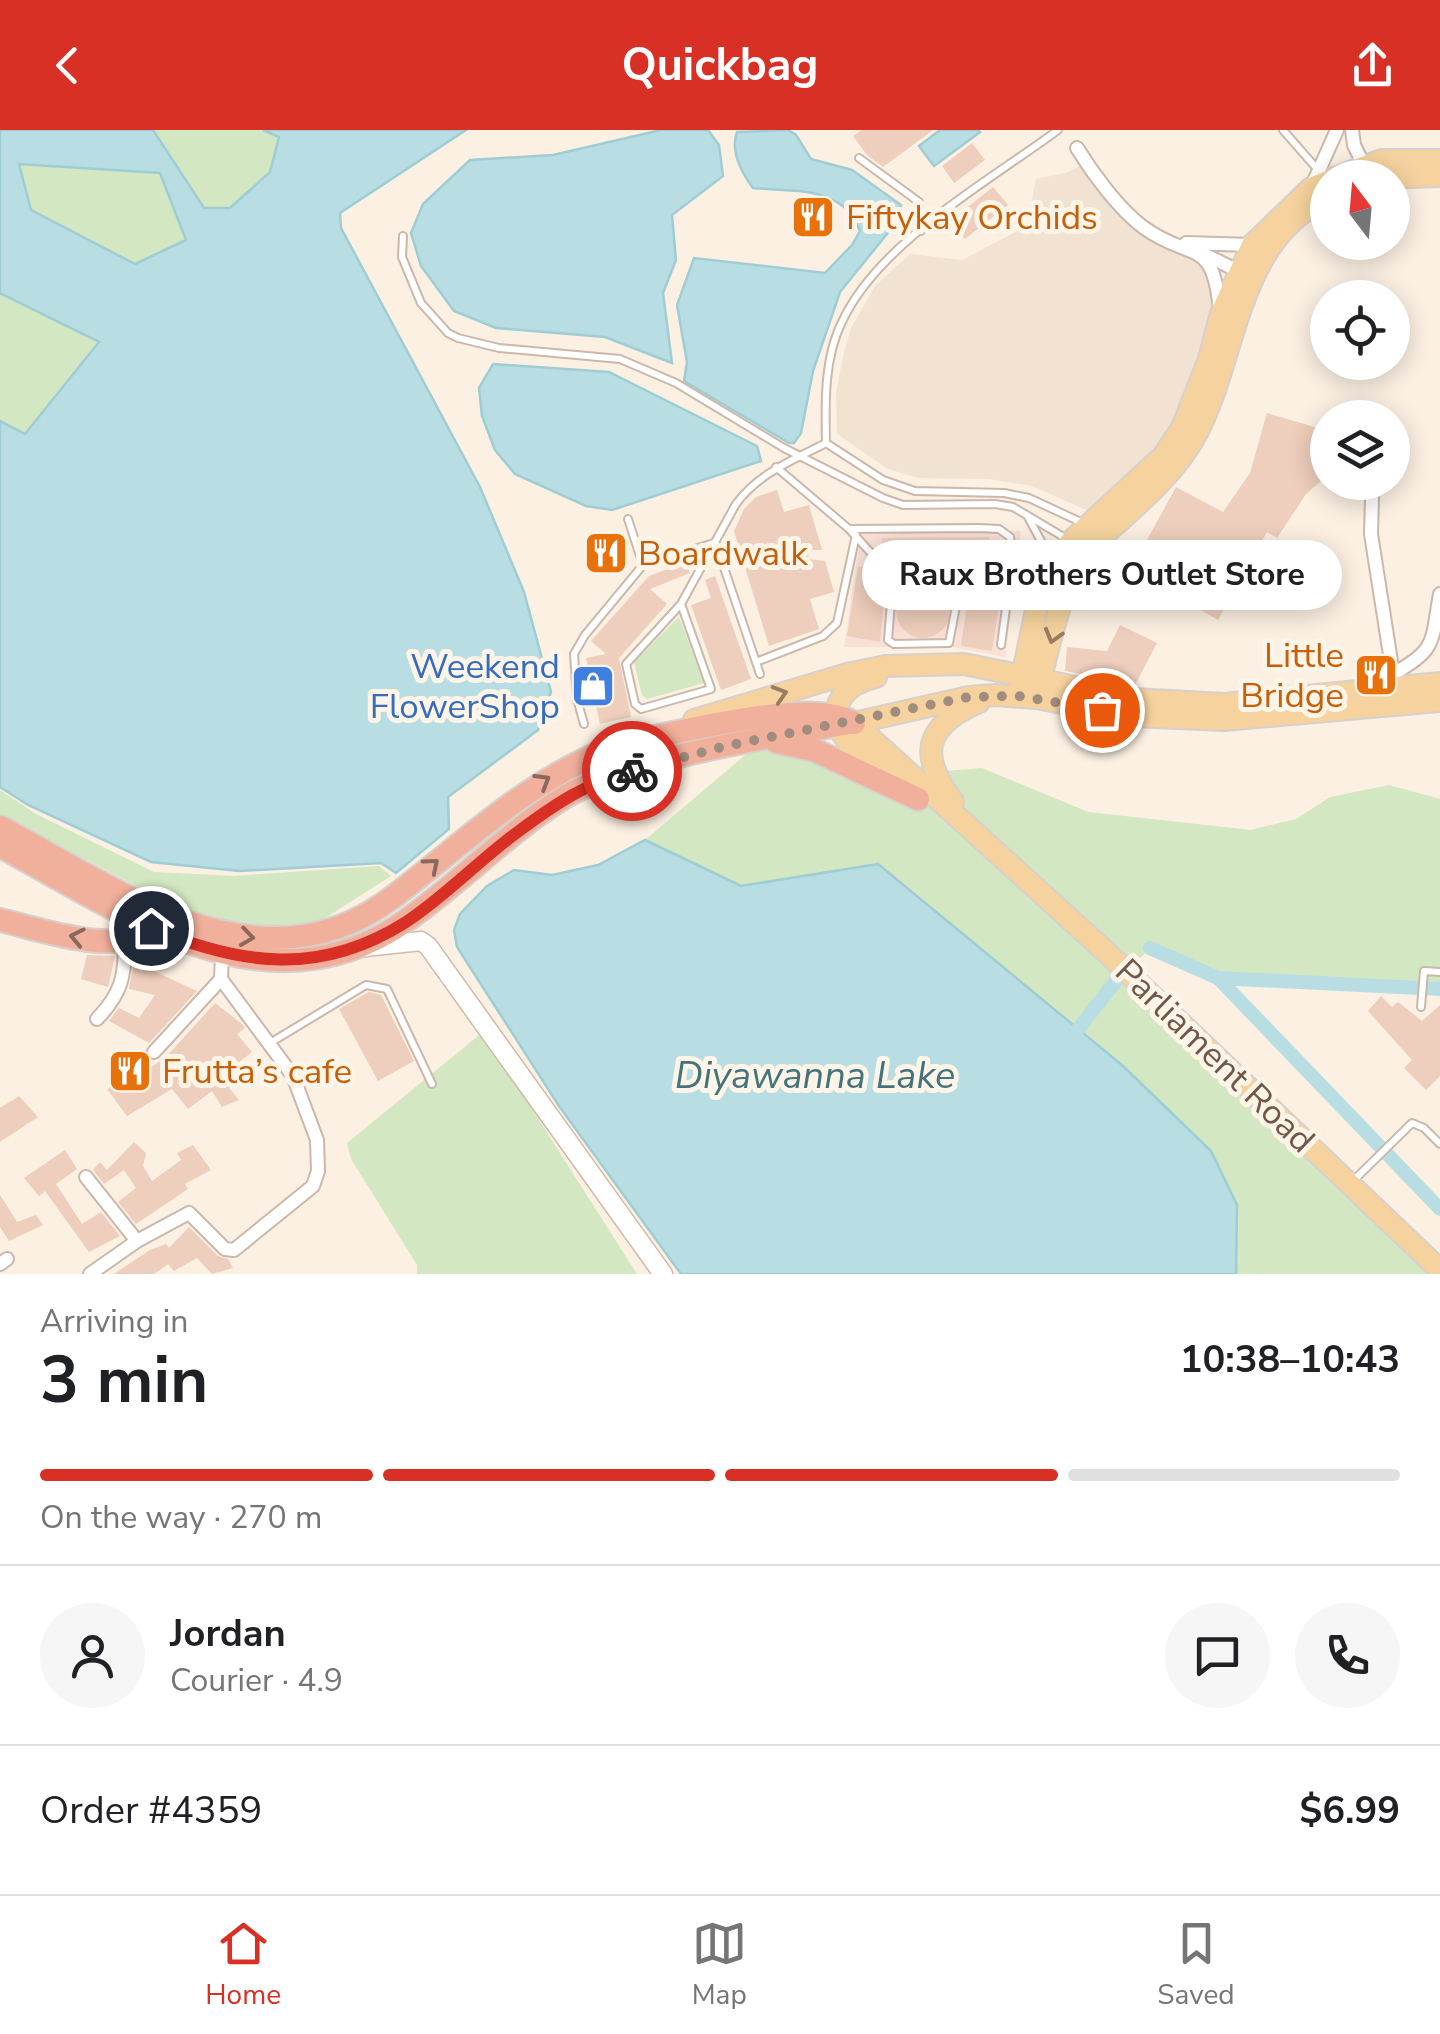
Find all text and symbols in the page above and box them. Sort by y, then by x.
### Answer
text: Quickbag [621,35,819,96]
icon: back [40,38,95,93]
icon: share [1345,38,1400,93]
north arrow [1310,160,1410,260]
map controls [1310,160,1410,500]
restaurant icon: Fiftykay Orchids [790,194,836,240]
place label: Fiftykay Orchids [846,194,1098,241]
button: locate [1310,280,1410,380]
button: layers [1310,400,1410,500]
restaurant icon: Boardwalk [583,530,629,576]
place label: Boardwalk [638,530,808,577]
callout: Raux Brothers Outlet Store [862,540,1342,610]
text: Raux Brothers Outlet Store [899,553,1305,596]
one-way arrow [1043,627,1064,644]
place label: Little Bridge [1240,632,1344,719]
place label: Weekend FlowerShop [370,643,560,730]
restaurant icon: Little Bridge [1353,652,1399,698]
shop icon: Weekend FlowerShop [570,663,616,709]
pin [1060,668,1145,753]
icon: bag [1075,683,1130,738]
one-way arrow [771,685,788,706]
courier [582,721,682,821]
icon: bike [605,744,660,799]
one-way arrow [532,774,550,793]
one-way arrow [420,858,438,876]
pin [109,886,194,971]
icon: home [124,901,179,956]
one-way arrow [239,926,255,947]
one-way arrow [69,928,86,949]
street label: Parliament Road [1105,949,1325,1163]
restaurant icon: Frutta’s cafe [107,1048,153,1094]
place label: Frutta’s cafe [162,1048,352,1095]
water label: Diyawanna Lake [675,1050,955,1101]
text: Arriving in [40,1300,188,1343]
text: 10:38–10:43 [1180,1334,1400,1385]
text: 3 min [40,1336,208,1425]
text: On the way · 270 m [40,1496,322,1539]
button: person [40,1603,145,1708]
button: chat [1165,1603,1270,1708]
button: phone [1295,1603,1400,1708]
text: Jordan [170,1608,286,1659]
text: Courier · 4.9 [170,1659,343,1702]
text: Order #4359 [40,1785,262,1836]
text: $6.99 [1299,1785,1400,1836]
tab: Home [205,1916,281,2014]
tab: Map [692,1916,747,2014]
tab: Saved [1157,1916,1235,2014]

